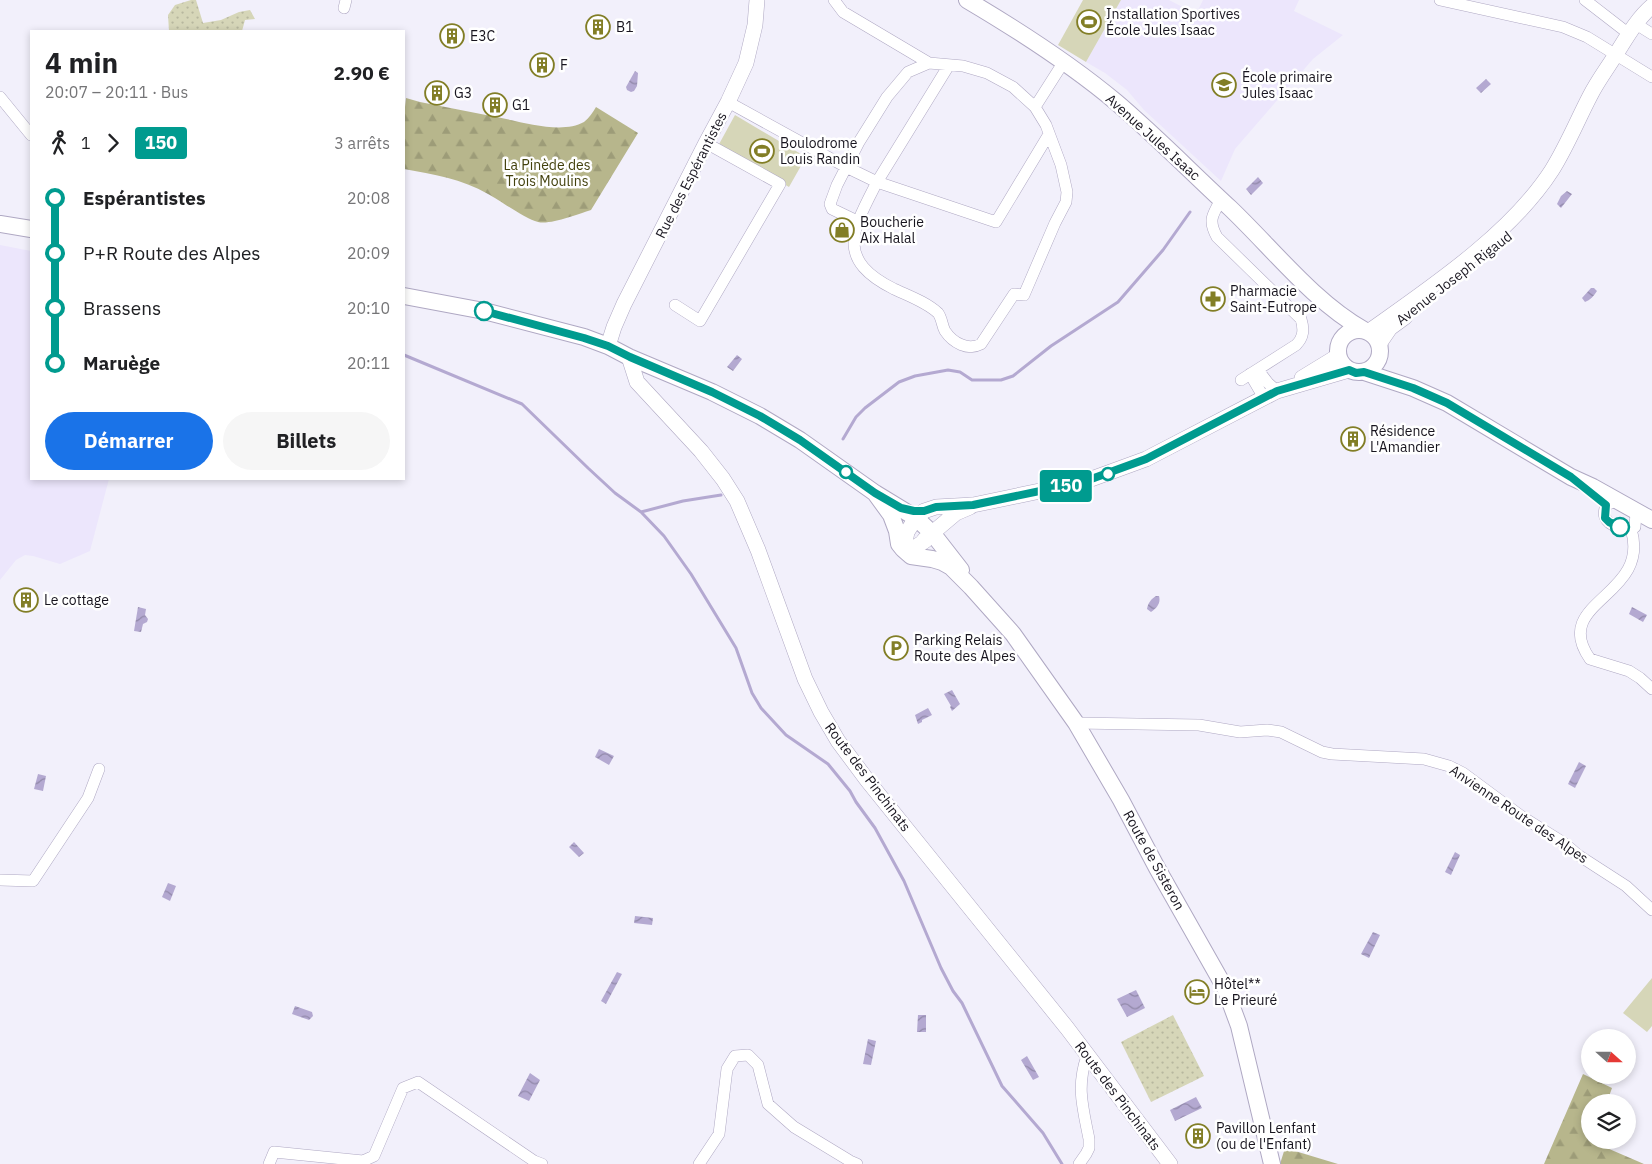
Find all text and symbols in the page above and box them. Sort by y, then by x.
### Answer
place label: Installation Sportives École Jules Isaac [1106,5,1240,39]
sports icon: Installation Sportives École Jules Isaac [1076,9,1102,35]
building icon: B1 [585,14,611,40]
place label: B1 [616,18,634,36]
building icon: E3C [439,23,465,49]
place label: E3C [470,27,496,45]
text: 4 min [45,44,118,81]
building icon: F [529,52,555,78]
place label: F [560,56,568,74]
text: 2.90 € [334,61,390,85]
place label: École primaire Jules Isaac [1242,67,1333,102]
school or university icon: École primaire Jules Isaac [1211,72,1237,98]
building icon: G3 [424,80,450,106]
text: 20:07 – 20:11 · Bus [45,82,188,102]
place label: G3 [454,84,472,102]
street label: Avenue Jules Isaac [1102,90,1204,184]
building icon: G1 [482,92,508,118]
place label: G1 [512,96,530,114]
street label: Rue des Espérantistes [651,109,731,241]
icon: walk [45,129,73,157]
icon: forward [99,129,127,157]
text: 150 [145,131,177,154]
text: 1 [81,133,91,153]
text: 3 arrêts [334,133,390,153]
place label: Boulodrome Louis Randin [780,134,860,168]
sports icon: Boulodrome Louis Randin [749,138,775,164]
park label: La Pinède des Trois Moulins [503,156,591,190]
text: Espérantistes [83,186,205,210]
text: 20:08 [347,188,390,208]
place label: Boucherie Aix Halal [860,213,924,247]
shop icon: Boucherie Aix Halal [829,217,855,243]
street label: Avenue Joseph Rigaud [1392,227,1516,329]
text: P+R Route des Alpes [83,241,261,265]
text: 20:09 [347,243,390,263]
place label: Pharmacie Saint-Eutrope [1230,282,1317,316]
pharmacy icon: Pharmacie Saint-Eutrope [1200,286,1226,312]
text: Brassens [83,296,161,320]
text: 20:10 [347,298,390,318]
unlabelled marker [474,301,494,321]
text: Maruège [83,351,160,375]
text: 20:11 [347,353,390,373]
button: Démarrer [45,412,213,470]
button: Billets [223,412,390,470]
place label: Résidence L'Amandier [1370,422,1440,456]
building icon: Résidence L'Amandier [1340,426,1366,452]
unlabelled marker [839,465,853,479]
unlabelled marker [1101,467,1115,481]
line badge: 150 [1037,470,1095,502]
text: 150 [1050,474,1082,497]
unlabelled marker [1610,517,1630,537]
building icon: Le cottage [13,587,39,613]
place label: Le cottage [44,591,109,609]
place label: Parking Relais Route des Alpes [914,631,1016,665]
parking icon: Parking Relais Route des Alpes [883,635,909,661]
street label: Route des Pinchinats [821,719,915,835]
street label: Anvienne Route des Alpes [1446,761,1592,867]
street label: Route de Sisteron [1119,807,1189,913]
place label: Hôtel** Le Prieuré [1214,975,1278,1009]
hotel icon: Hôtel** Le Prieuré [1184,979,1210,1005]
north arrow [1581,1029,1636,1084]
map controls [1581,1029,1636,1149]
street label: Route des Pinchinats [1071,1038,1165,1154]
button: layers [1581,1094,1636,1149]
place label: Pavillon Lenfant (ou de l'Enfant) [1216,1119,1316,1153]
building icon: Pavillon Lenfant (ou de l'Enfant) [1185,1123,1211,1149]

